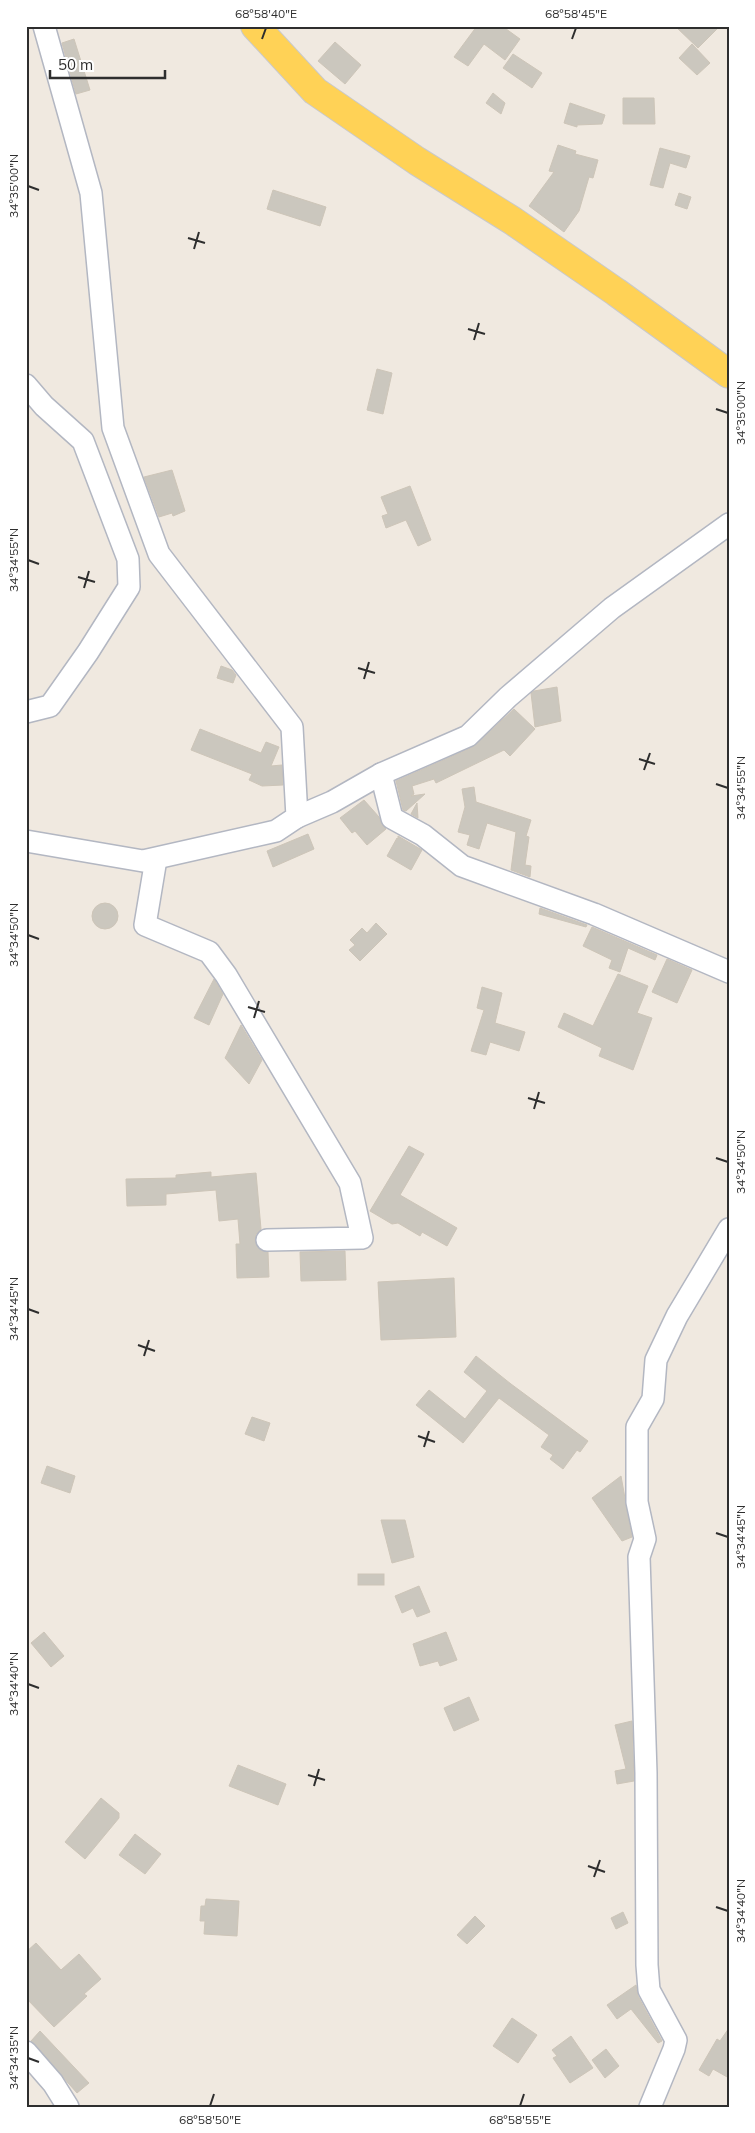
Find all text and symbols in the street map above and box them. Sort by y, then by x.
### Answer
text: 68°58'40"E [235,6,297,21]
text: 68°58'45"E [545,6,607,21]
scale bar [50,48,165,80]
text: 50 m [58,55,93,74]
text: 34°35'00"N [6,154,21,218]
text: 34°35'00"N [733,381,748,445]
text: 34°34'55"N [6,528,21,592]
text: 34°34'55"N [733,756,748,820]
text: 34°34'50"N [6,903,21,967]
text: 34°34'50"N [733,1130,748,1194]
text: 34°34'45"N [6,1277,21,1341]
text: 34°34'45"N [733,1505,748,1569]
text: 34°34'40"N [6,1652,21,1716]
text: 34°34'40"N [733,1879,748,1943]
text: 34°34'35"N [6,2026,21,2090]
text: 68°58'50"E [179,2112,241,2127]
text: 68°58'55"E [489,2112,551,2127]

